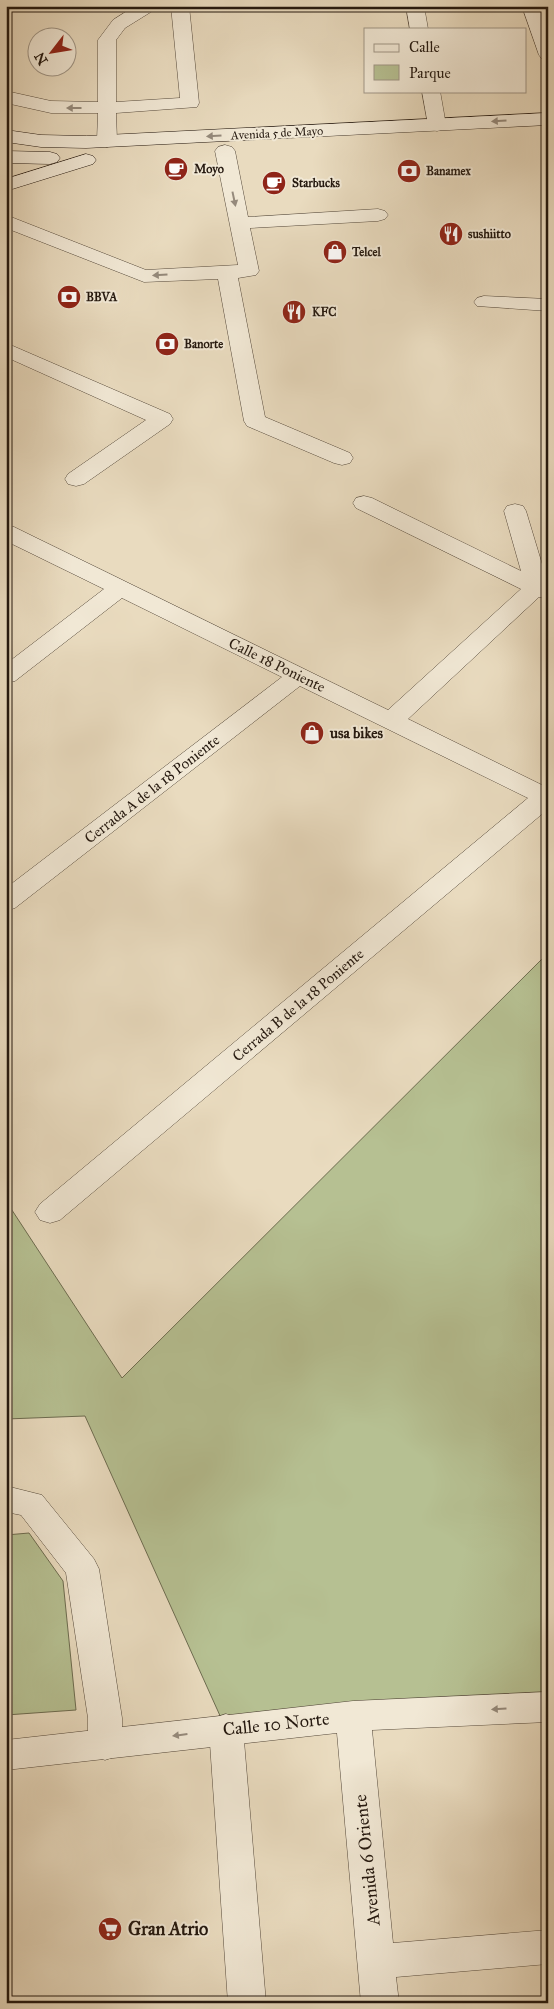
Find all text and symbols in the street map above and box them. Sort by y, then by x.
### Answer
north arrow [28,28,78,78]
legend [364,28,526,92]
text: Calle [409,38,440,56]
text: N [31,49,52,68]
text: Parque [409,64,451,83]
one-way arrow [66,104,82,112]
one-way arrow [491,118,507,126]
street label: Avenida 5 de Mayo [230,124,323,142]
one-way arrow [206,132,222,140]
cafe icon: Moyo [163,156,189,182]
bank icon: Banamex [396,158,422,184]
place label: Moyo [194,162,224,177]
place label: Banamex [426,164,472,178]
cafe icon: Starbucks [261,170,287,196]
place label: Starbucks [292,176,341,190]
one-way arrow [230,192,238,207]
restaurant icon: sushiitto [438,221,464,247]
place label: sushiitto [468,227,511,241]
shop icon: Telcel [322,239,348,265]
place label: Telcel [351,245,382,259]
one-way arrow [152,272,168,280]
bank icon: BBVA [56,284,82,310]
place label: BBVA [86,290,118,304]
restaurant icon: KFC [281,299,307,325]
place label: KFC [312,305,337,319]
bank icon: Banorte [154,331,180,357]
place label: Banorte [184,337,223,351]
street label: Calle 18 Poniente [226,634,328,696]
shop icon: usa bikes [299,720,325,746]
place label: usa bikes [329,724,383,742]
street label: Cerrada A de la 18 Poniente [81,731,223,847]
street label: Cerrada B de la 18 Poniente [229,945,367,1065]
one-way arrow [491,1706,507,1714]
street label: Calle 10 Norte [222,1707,330,1741]
one-way arrow [172,1731,188,1739]
street label: Avenida 6 Oriente [349,1793,385,1928]
supermarket icon: Gran Atrio [97,1916,123,1942]
place label: Gran Atrio [128,1918,208,1940]

